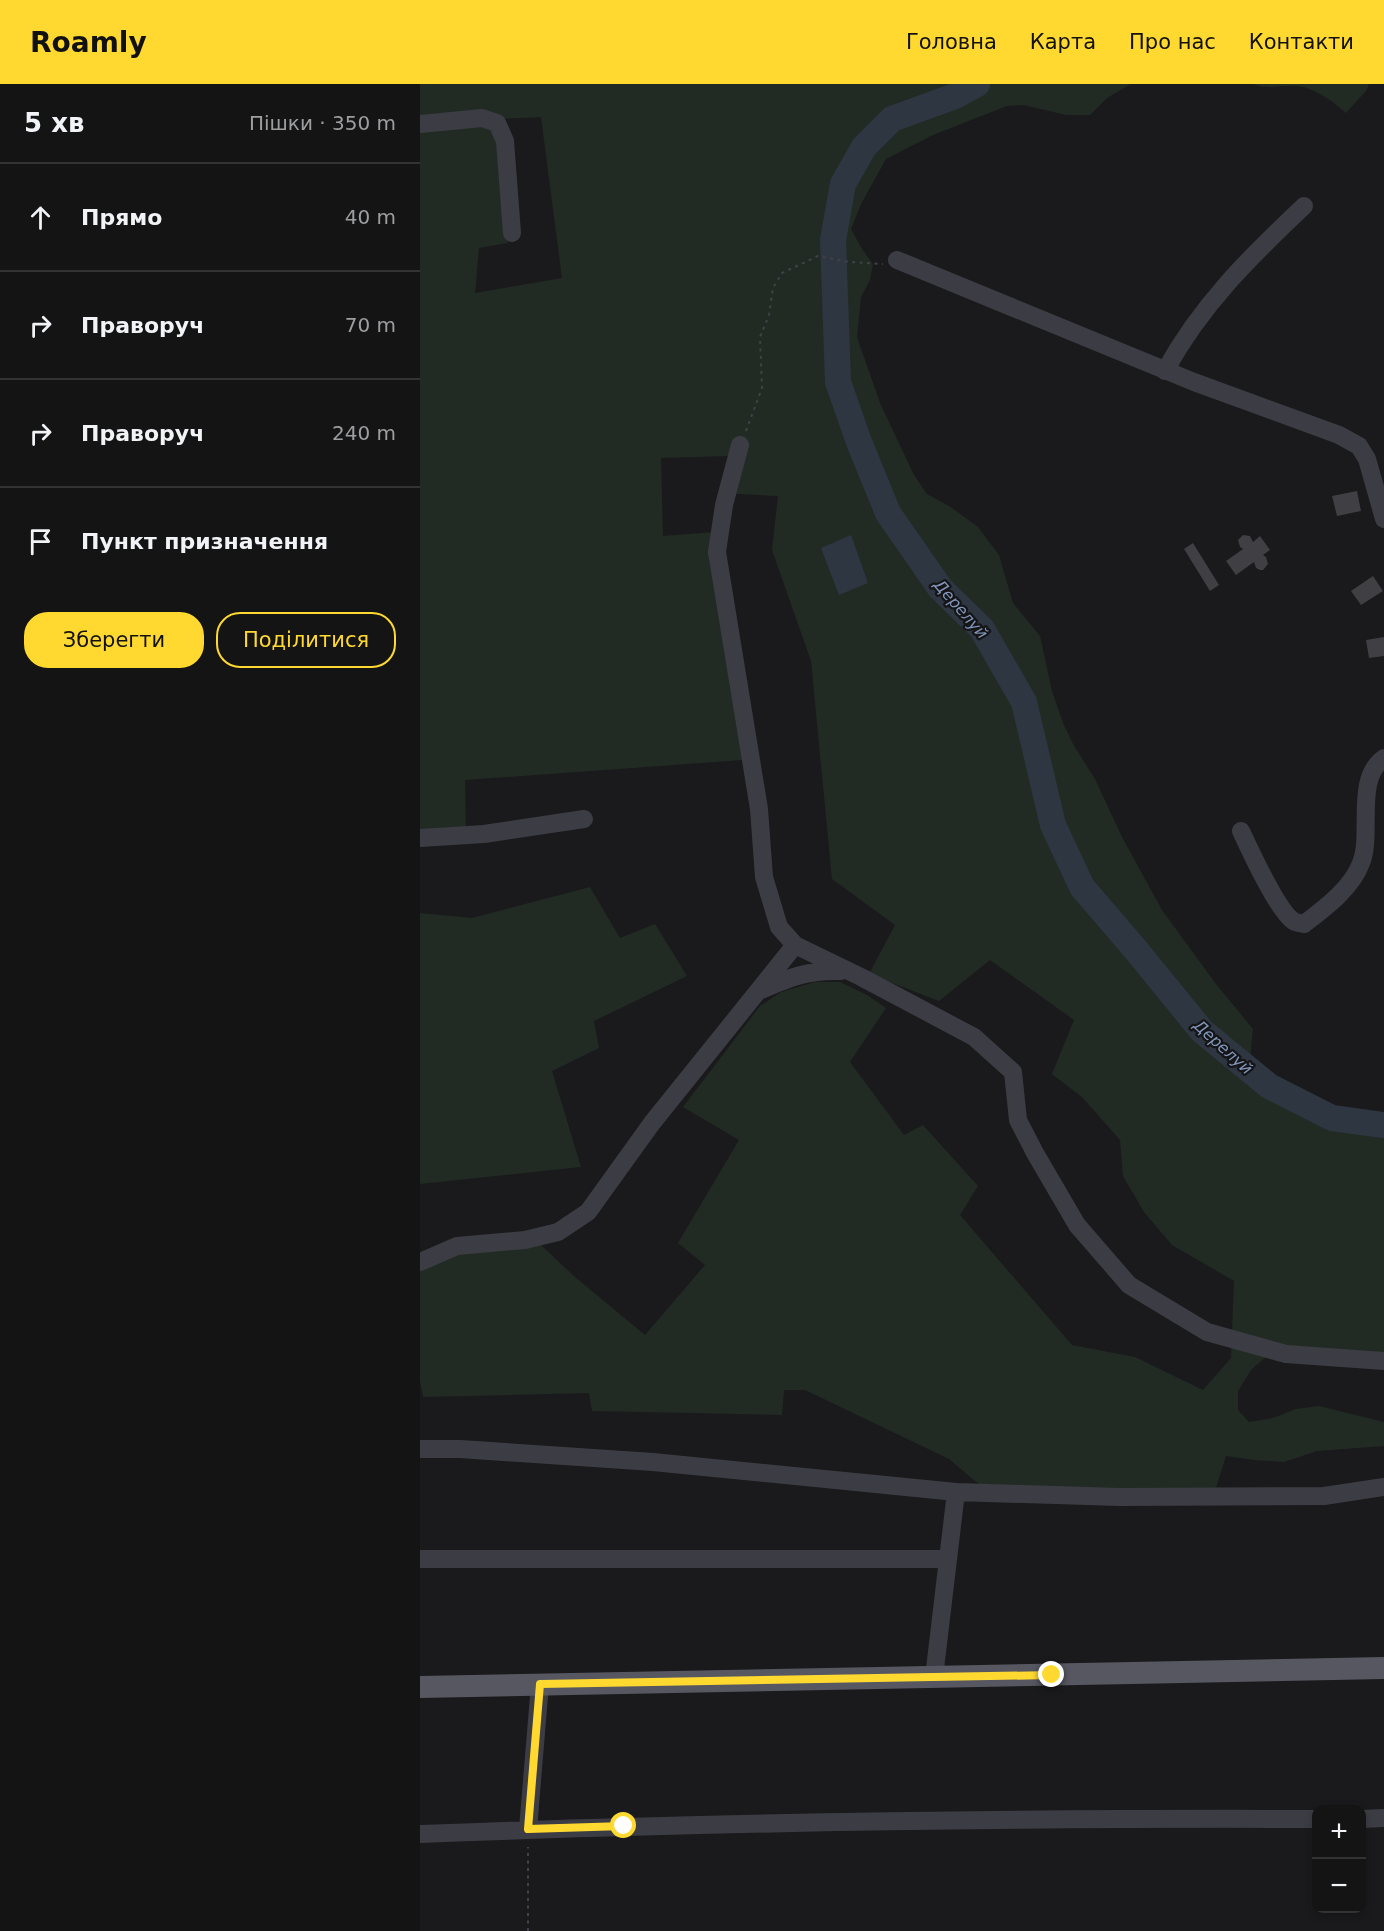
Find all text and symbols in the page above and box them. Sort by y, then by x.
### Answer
text: Roamly [30,26,147,59]
text: Головна [906,30,997,54]
text: Карта [1030,30,1096,54]
text: Про нас [1129,30,1216,54]
text: Контакти [1249,30,1354,54]
text: 5 хв [24,108,84,138]
text: Пішки · 350 m [249,111,396,135]
icon: ahead [24,201,57,234]
text: Прямо [81,205,162,230]
text: 40 m [345,205,396,229]
icon: right [24,309,57,342]
text: Праворуч [81,313,204,338]
text: 70 m [345,313,396,337]
icon: right [24,417,57,450]
text: Праворуч [81,421,204,446]
text: 240 m [332,421,396,445]
icon: arrive [24,525,57,558]
text: Пункт призначення [81,529,328,554]
water label: Дерелуй [929,575,992,643]
button: Зберегти [24,612,204,668]
button: Поділитися [216,612,396,668]
water label: Дерелуй [1189,1015,1256,1078]
route end [1038,1661,1064,1687]
map controls [1312,1805,1366,1913]
button: + [1312,1805,1366,1859]
route start [610,1812,636,1838]
button: − [1312,1859,1366,1913]

